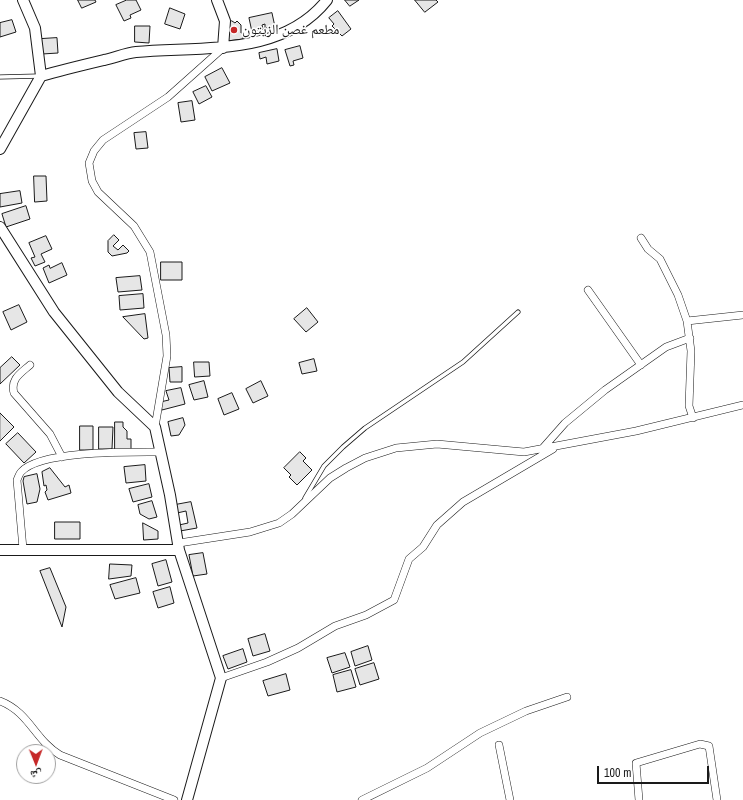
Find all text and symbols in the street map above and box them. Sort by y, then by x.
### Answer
place label: مطعم غصن الزيتون [242,22,339,38]
marker: مطعم غصن الزيتون [229,25,239,35]
north arrow [16,744,56,784]
scale bar [599,758,711,784]
text: 100 m [604,765,631,781]
text: ش [30,768,42,782]

